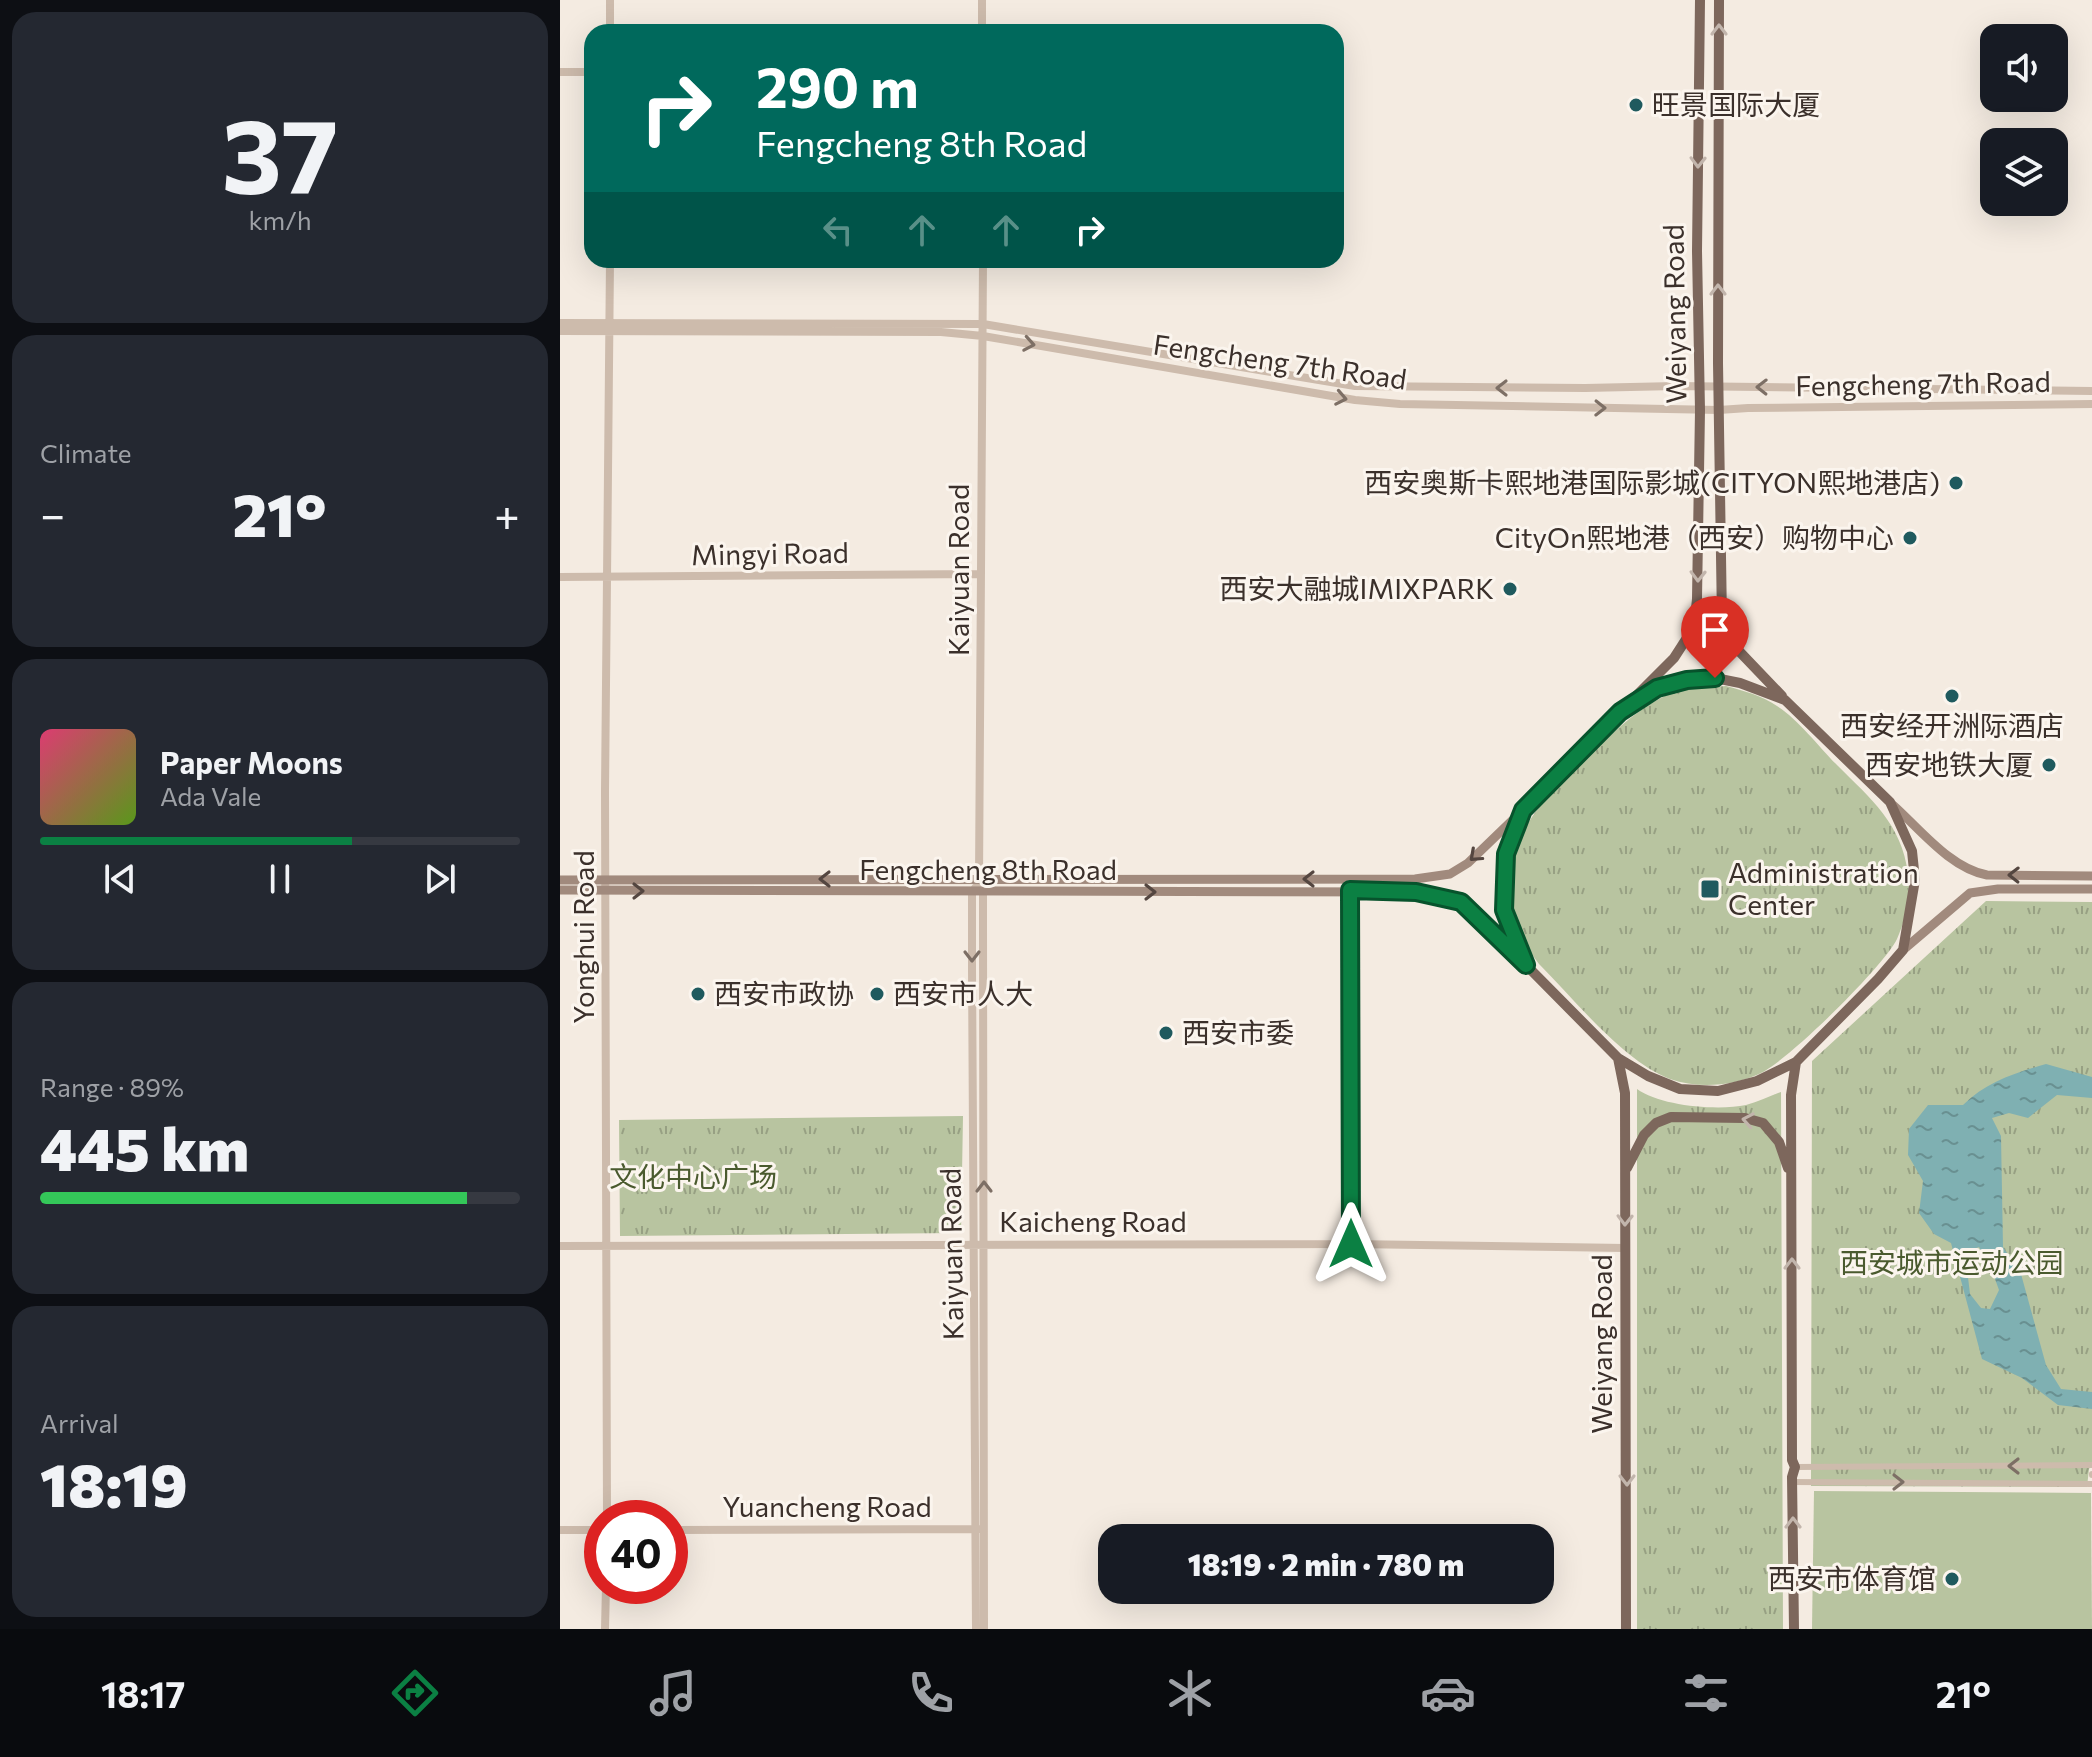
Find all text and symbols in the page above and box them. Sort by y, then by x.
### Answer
one-way arrow [1710,23,1728,36]
map controls [1980,24,2068,216]
button: sound [1980,24,2068,112]
text: 290 m [756,51,919,120]
icon: right [624,56,728,160]
place label: 旺景国际大厦 [1652,87,1820,121]
text: 37 [222,88,338,215]
marker: 旺景国际大厦 [1627,96,1645,114]
text: Fengcheng 8th Road [756,120,1087,164]
button: layers [1980,128,2068,216]
one-way arrow [1689,156,1707,169]
text: km/h [248,204,312,235]
icon: left [816,208,860,252]
icon: ahead [900,208,944,252]
icon: ahead [984,208,1028,252]
icon: right [1068,208,1112,252]
street label: Weiyang Road [1655,224,1693,404]
one-way arrow [1709,283,1727,296]
street label: Fengcheng 7th Road [1151,326,1409,396]
one-way arrow [1022,335,1036,352]
street label: Fengcheng 7th Road [1795,364,2051,402]
one-way arrow [1755,378,1768,396]
one-way arrow [1495,379,1508,397]
one-way arrow [1334,388,1347,405]
one-way arrow [1594,399,1607,417]
text: Climate [40,437,132,468]
place label: 西安奥斯卡熙地港国际影城(CITYON熙地港店) [1364,465,1940,499]
marker: 西安奥斯卡熙地港国际影城(CITYON熙地港店) [1947,474,1965,492]
text: 21° [232,476,327,549]
street label: Kaiyuan Road [941,484,975,656]
text: − [40,486,65,540]
text: + [494,486,520,540]
place label: CityOn熙地港（西安）购物中心 [1495,520,1894,554]
marker: CityOn熙地港（西安）购物中心 [1901,529,1919,547]
street label: Mingyi Road [691,535,849,571]
one-way arrow [1689,570,1707,583]
place label: 西安大融城IMIXPARK [1220,571,1494,605]
marker: 西安大融城IMIXPARK [1501,580,1519,598]
pin [1681,596,1749,678]
icon: arrive [1693,608,1737,652]
marker: 西安经开洲际酒店 [1943,687,1961,705]
place label: 西安经开洲际酒店 [1840,708,2064,742]
text: Paper Moons [160,743,343,780]
place label: 西安地铁大厦 [1865,747,2033,781]
marker: 西安地铁大厦 [2040,756,2058,774]
text: Ada Vale [160,780,261,811]
one-way arrow [1470,846,1484,861]
street label: Yonghui Road [566,850,600,1024]
street label: Fengcheng 8th Road [859,852,1117,886]
place label: Administration Center [1728,855,1919,921]
icon: previous [98,857,142,901]
icon: pause [258,857,302,901]
icon: next [418,857,462,901]
one-way arrow [2007,867,2020,884]
one-way arrow [818,870,831,888]
one-way arrow [1302,870,1315,888]
marker: Administration Center [1699,878,1721,900]
one-way arrow [632,882,645,899]
one-way arrow [1144,883,1157,901]
one-way arrow [963,950,981,963]
place label: 西安市政协 [714,976,854,1010]
place label: 西安市人大 [893,976,1033,1010]
marker: 西安市政协 [689,985,707,1003]
marker: 西安市人大 [868,985,886,1003]
place label: 西安市委 [1182,1015,1294,1049]
marker: 西安市委 [1157,1024,1175,1042]
text: Range · 89% [40,1071,184,1102]
text: 445 km [40,1110,249,1183]
one-way arrow [1742,1112,1755,1129]
park label: 文化中心广场 [609,1159,777,1193]
street label: Kaiyuan Road [933,1168,970,1340]
one-way arrow [975,1180,993,1193]
position arrow [1309,1202,1393,1286]
street label: Kaicheng Road [999,1204,1187,1238]
one-way arrow [1616,1214,1634,1227]
park label: 西安城市运动公园 [1840,1245,2064,1279]
street label: Weiyang Road [1584,1254,1618,1434]
one-way arrow [1783,1257,1801,1270]
text: Arrival [40,1407,119,1438]
text: 18:19 [40,1446,188,1519]
one-way arrow [2007,1457,2020,1474]
one-way arrow [1618,1474,1636,1487]
one-way arrow [1892,1474,1905,1491]
street label: Yuancheng Road [722,1489,932,1523]
speed limit sign: 40 [584,1500,688,1604]
one-way arrow [1784,1516,1802,1529]
text: 18:19 · 2 min · 780 m [1188,1545,1464,1582]
place label: 西安市体育馆 [1768,1561,1936,1595]
marker: 西安市体育馆 [1943,1570,1961,1588]
icon: directions [387,1665,443,1721]
icon: music [645,1665,701,1721]
icon: phone [903,1665,959,1721]
icon: climate [1162,1665,1218,1721]
icon: car [1420,1665,1476,1721]
icon: filters [1678,1665,1734,1721]
text: 18:17 [101,1671,185,1715]
text: 21° [1936,1671,1991,1715]

